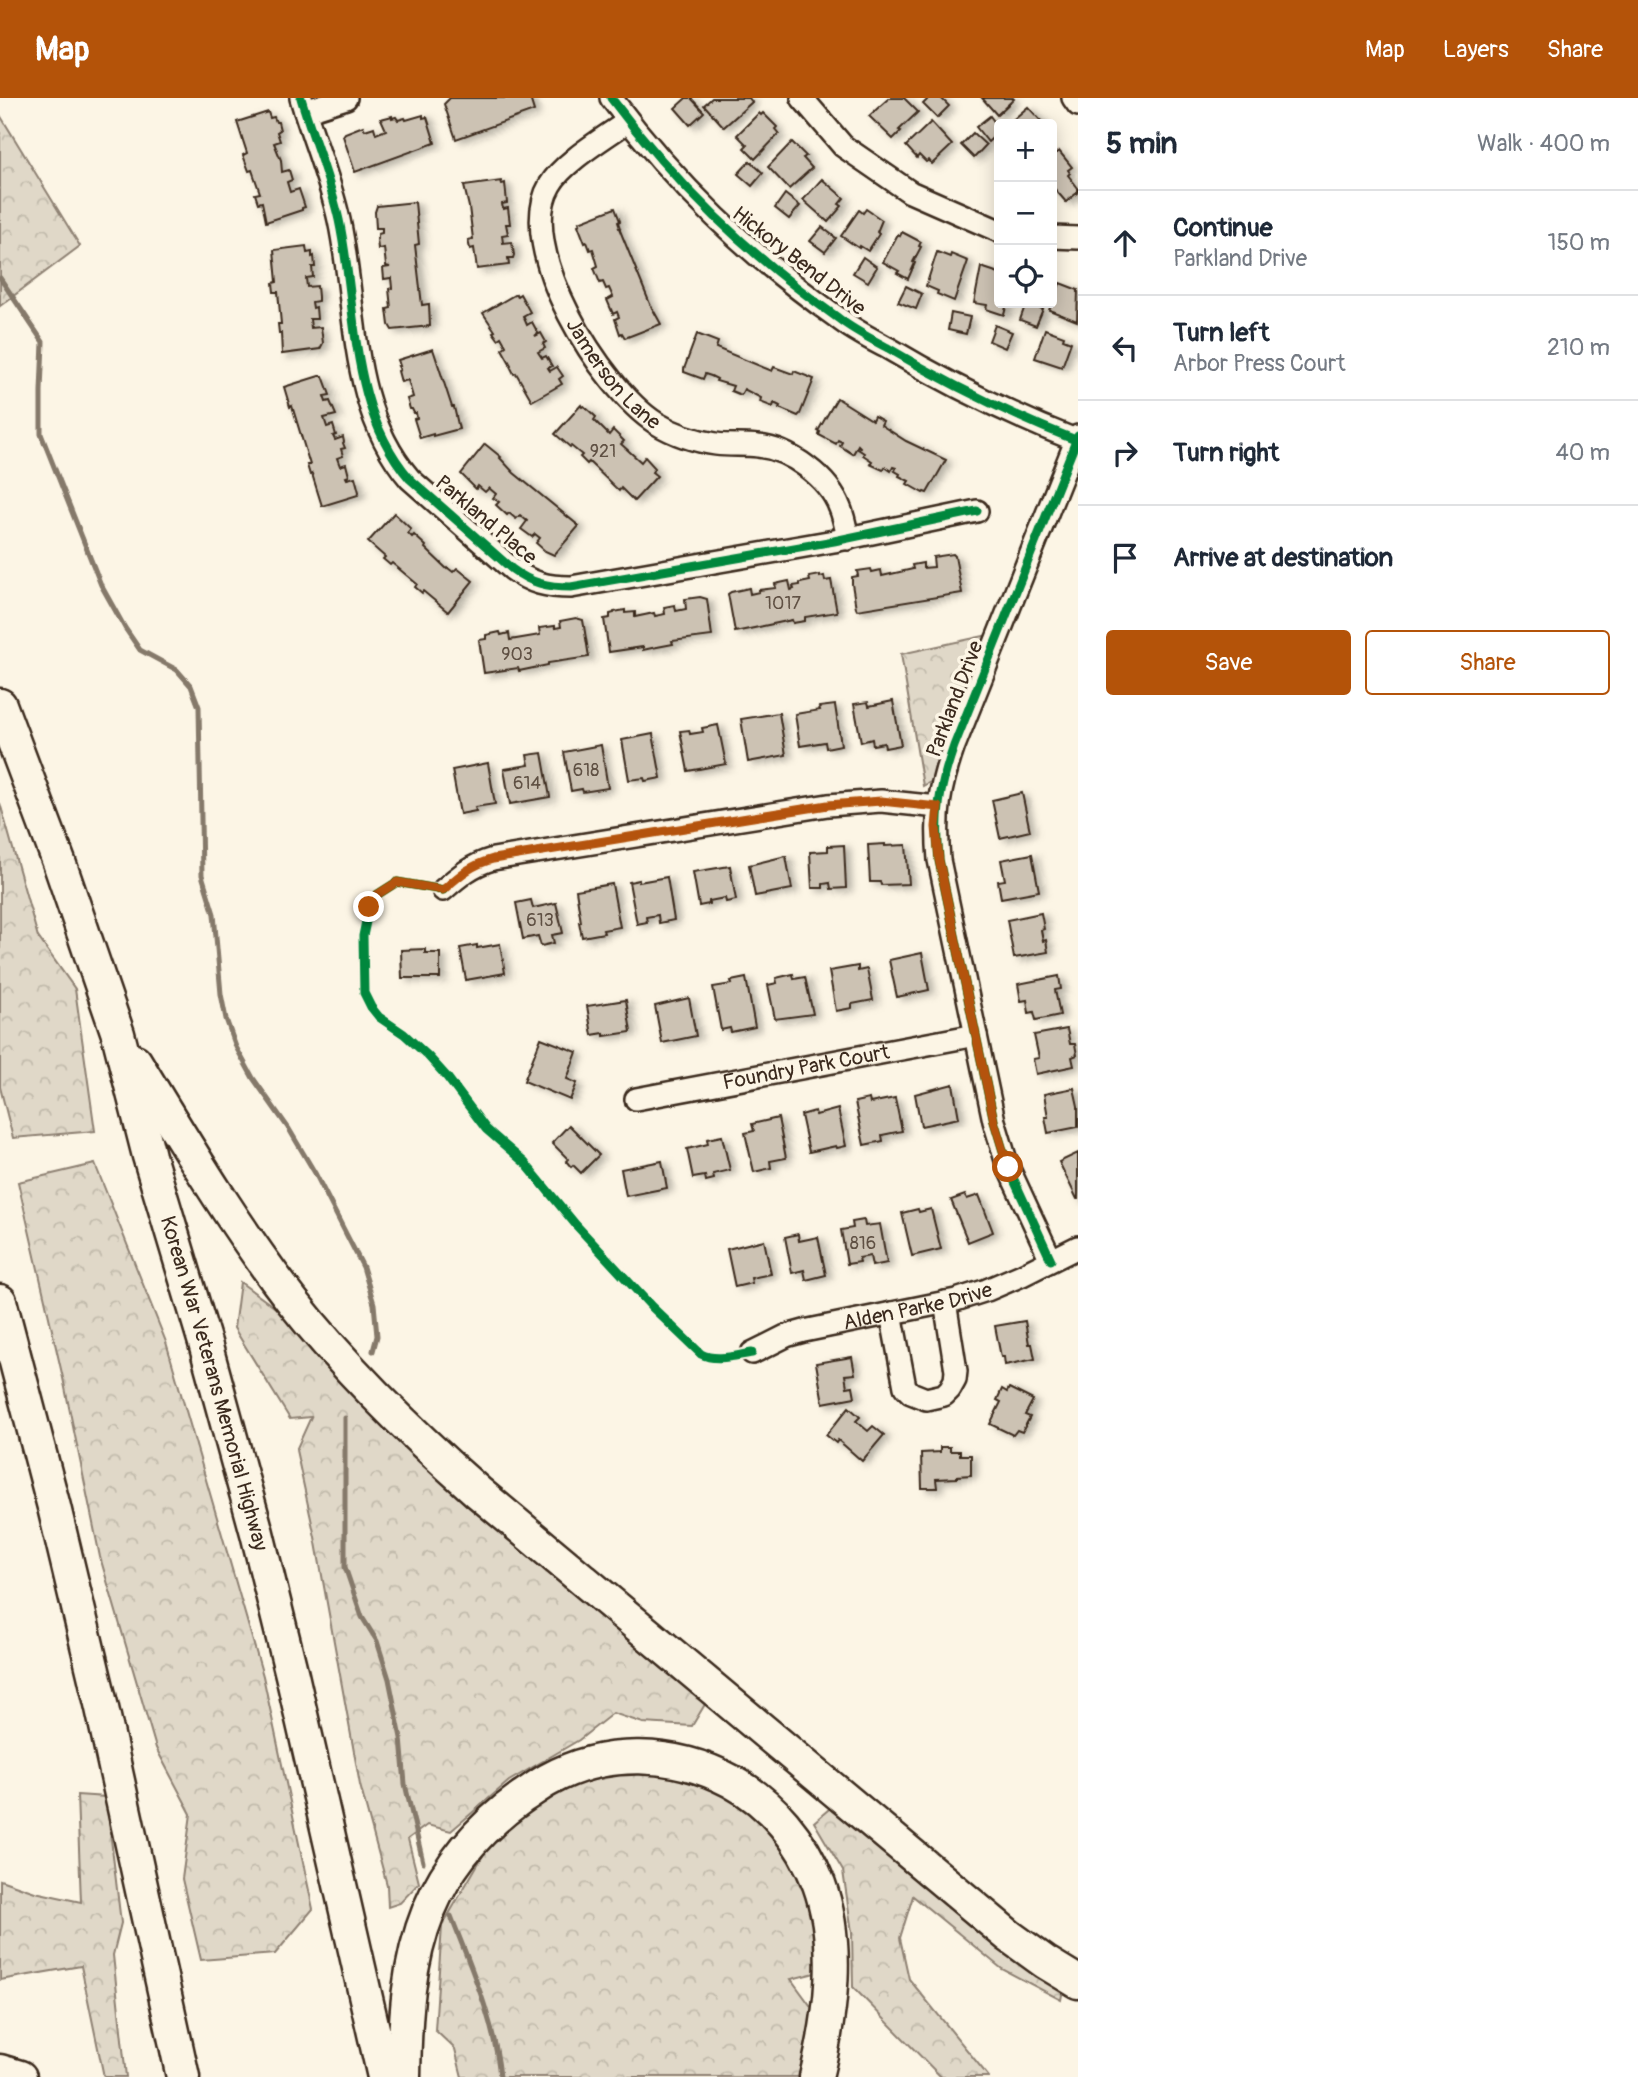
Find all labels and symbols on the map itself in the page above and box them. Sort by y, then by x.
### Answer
street label: Hickory Bend Drive [727,200,872,322]
street label: Jamerson Lane [560,314,666,436]
house number: 921 [590,440,616,463]
street label: Parkland Place [429,469,543,571]
house number: 1017 [765,592,801,615]
street label: Parkland Drive [920,636,990,761]
house number: 903 [501,643,533,666]
house number: 618 [573,759,599,782]
house number: 614 [513,772,542,795]
route end [353,891,384,922]
house number: 613 [526,909,554,932]
street label: Foundry Park Court [721,1038,892,1096]
route start [992,1151,1023,1182]
street label: Korean War Veterans Memorial Highway [154,1213,274,1554]
house number: 816 [850,1232,876,1255]
street label: Alden Parke Drive [841,1276,996,1336]

